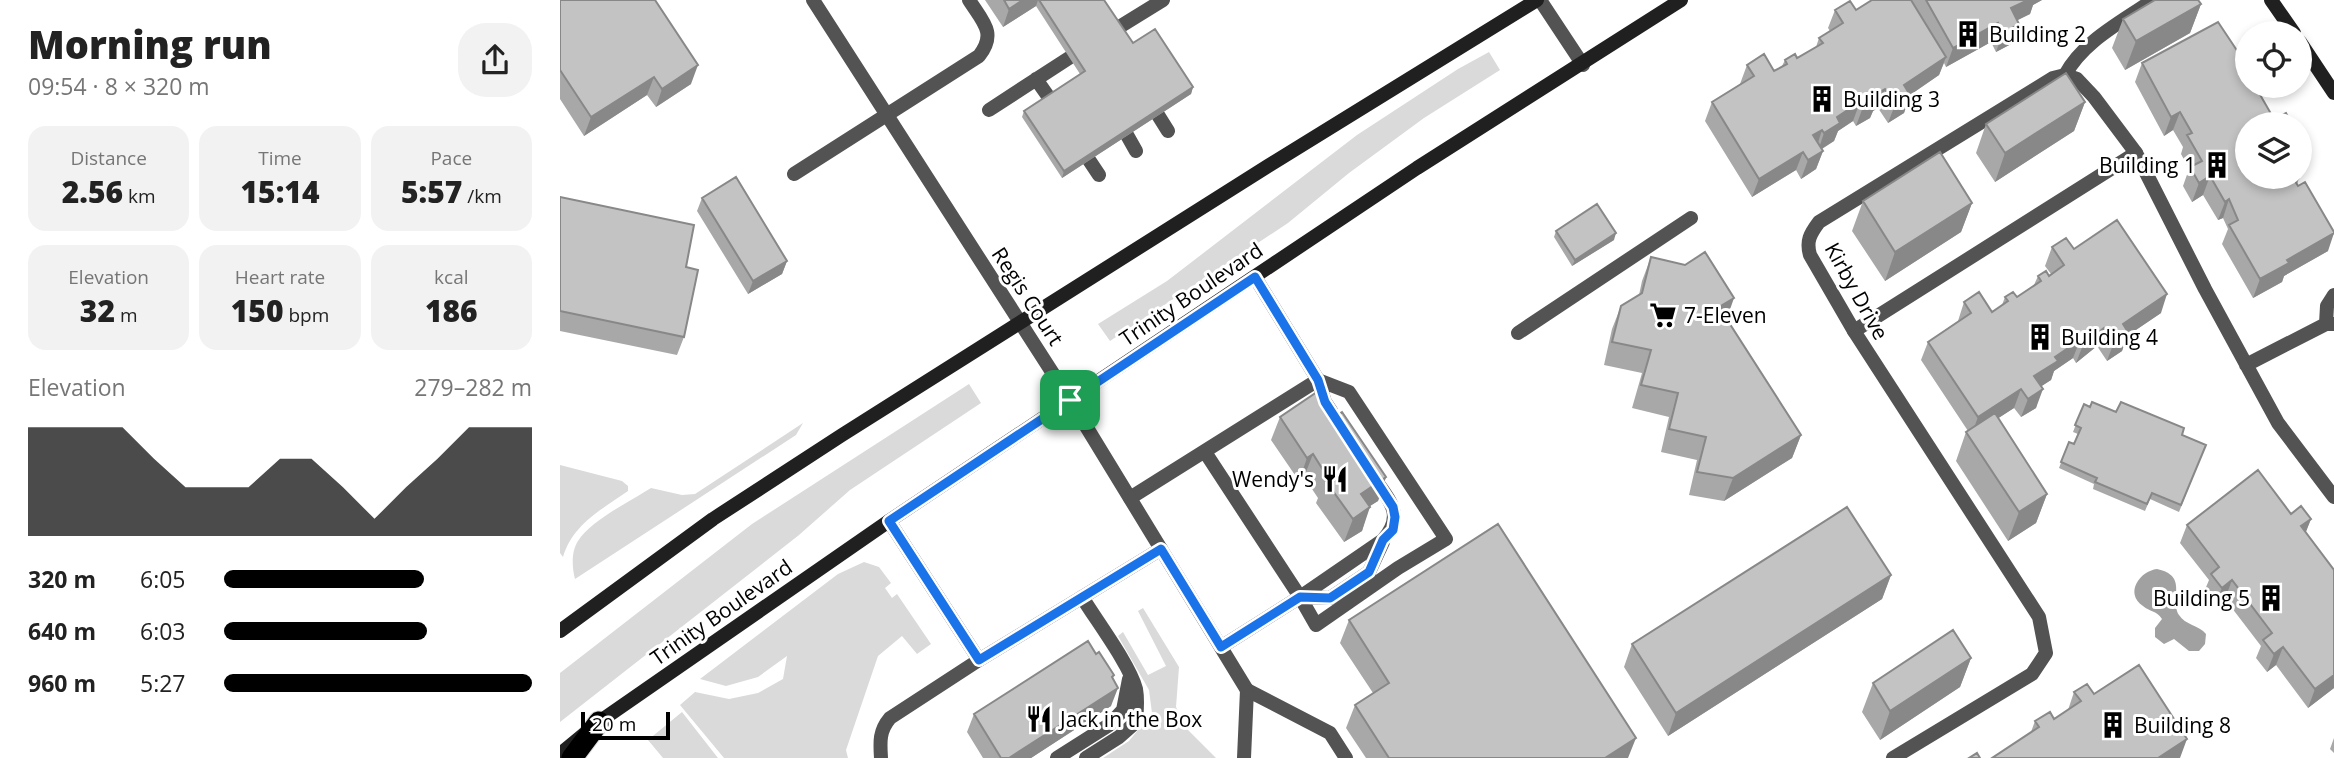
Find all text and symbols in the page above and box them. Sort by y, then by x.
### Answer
text: Morning run [28,18,272,70]
building icon: Building 2 [1953,19,1983,49]
place label: Building 2 [1989,20,2086,48]
map controls [2235,21,2312,189]
button: locate [2235,21,2312,98]
button: share [458,23,532,97]
text: 09:54 · 8 × 320 m [28,70,210,102]
building icon: Building 3 [1807,84,1837,114]
place label: Building 3 [1843,85,1940,113]
button: layers [2235,112,2312,189]
text: Distance [70,145,147,171]
text: Time [258,145,302,171]
text: Pace [430,145,472,171]
building icon: Building 1 [2202,150,2232,180]
place label: Building 1 [2099,151,2196,179]
text: 2.56 [62,171,123,212]
text: 15:14 [241,171,319,212]
text: 5:57 [401,171,462,212]
text: km [123,183,156,209]
text: /km [462,183,502,209]
street label: Trinity Boulevard [1114,236,1268,352]
street label: Kirby Drive [1819,237,1895,345]
street label: Regis Court [986,242,1070,350]
text: Elevation [68,264,149,290]
text: Heart rate [235,264,325,290]
text: kcal [434,264,469,290]
text: 32 [80,290,115,331]
text: 150 [231,290,283,331]
text: 186 [425,290,478,331]
supermarket icon: 7-Eleven [1648,300,1678,330]
place label: 7-Eleven [1684,301,1767,329]
text: m [115,302,138,328]
text: bpm [283,302,329,328]
building icon: Building 4 [2025,322,2055,352]
place label: Building 4 [2061,323,2158,351]
pin [1040,370,1100,430]
text: Elevation [28,371,126,403]
text: 279–282 m [414,371,532,403]
icon: arrive [1051,381,1089,419]
restaurant icon: Wendy's [1320,464,1350,494]
place label: Wendy's [1232,465,1314,493]
street label: Trinity Boulevard [645,553,797,671]
text: 320 m [28,563,96,595]
text: 6:05 [140,563,186,595]
building icon: Building 5 [2256,583,2286,613]
place label: Building 5 [2153,584,2250,612]
text: 640 m [28,615,96,647]
text: 6:03 [140,615,186,647]
text: 960 m [28,667,96,699]
text: 5:27 [140,667,186,699]
restaurant icon: Jack in the Box [1024,704,1054,734]
place label: Jack in the Box [1058,705,1202,733]
scale bar [581,709,670,741]
building icon: Building 8 [2098,710,2128,740]
text: 20 m [592,711,636,737]
place label: Building 8 [2134,711,2231,739]

